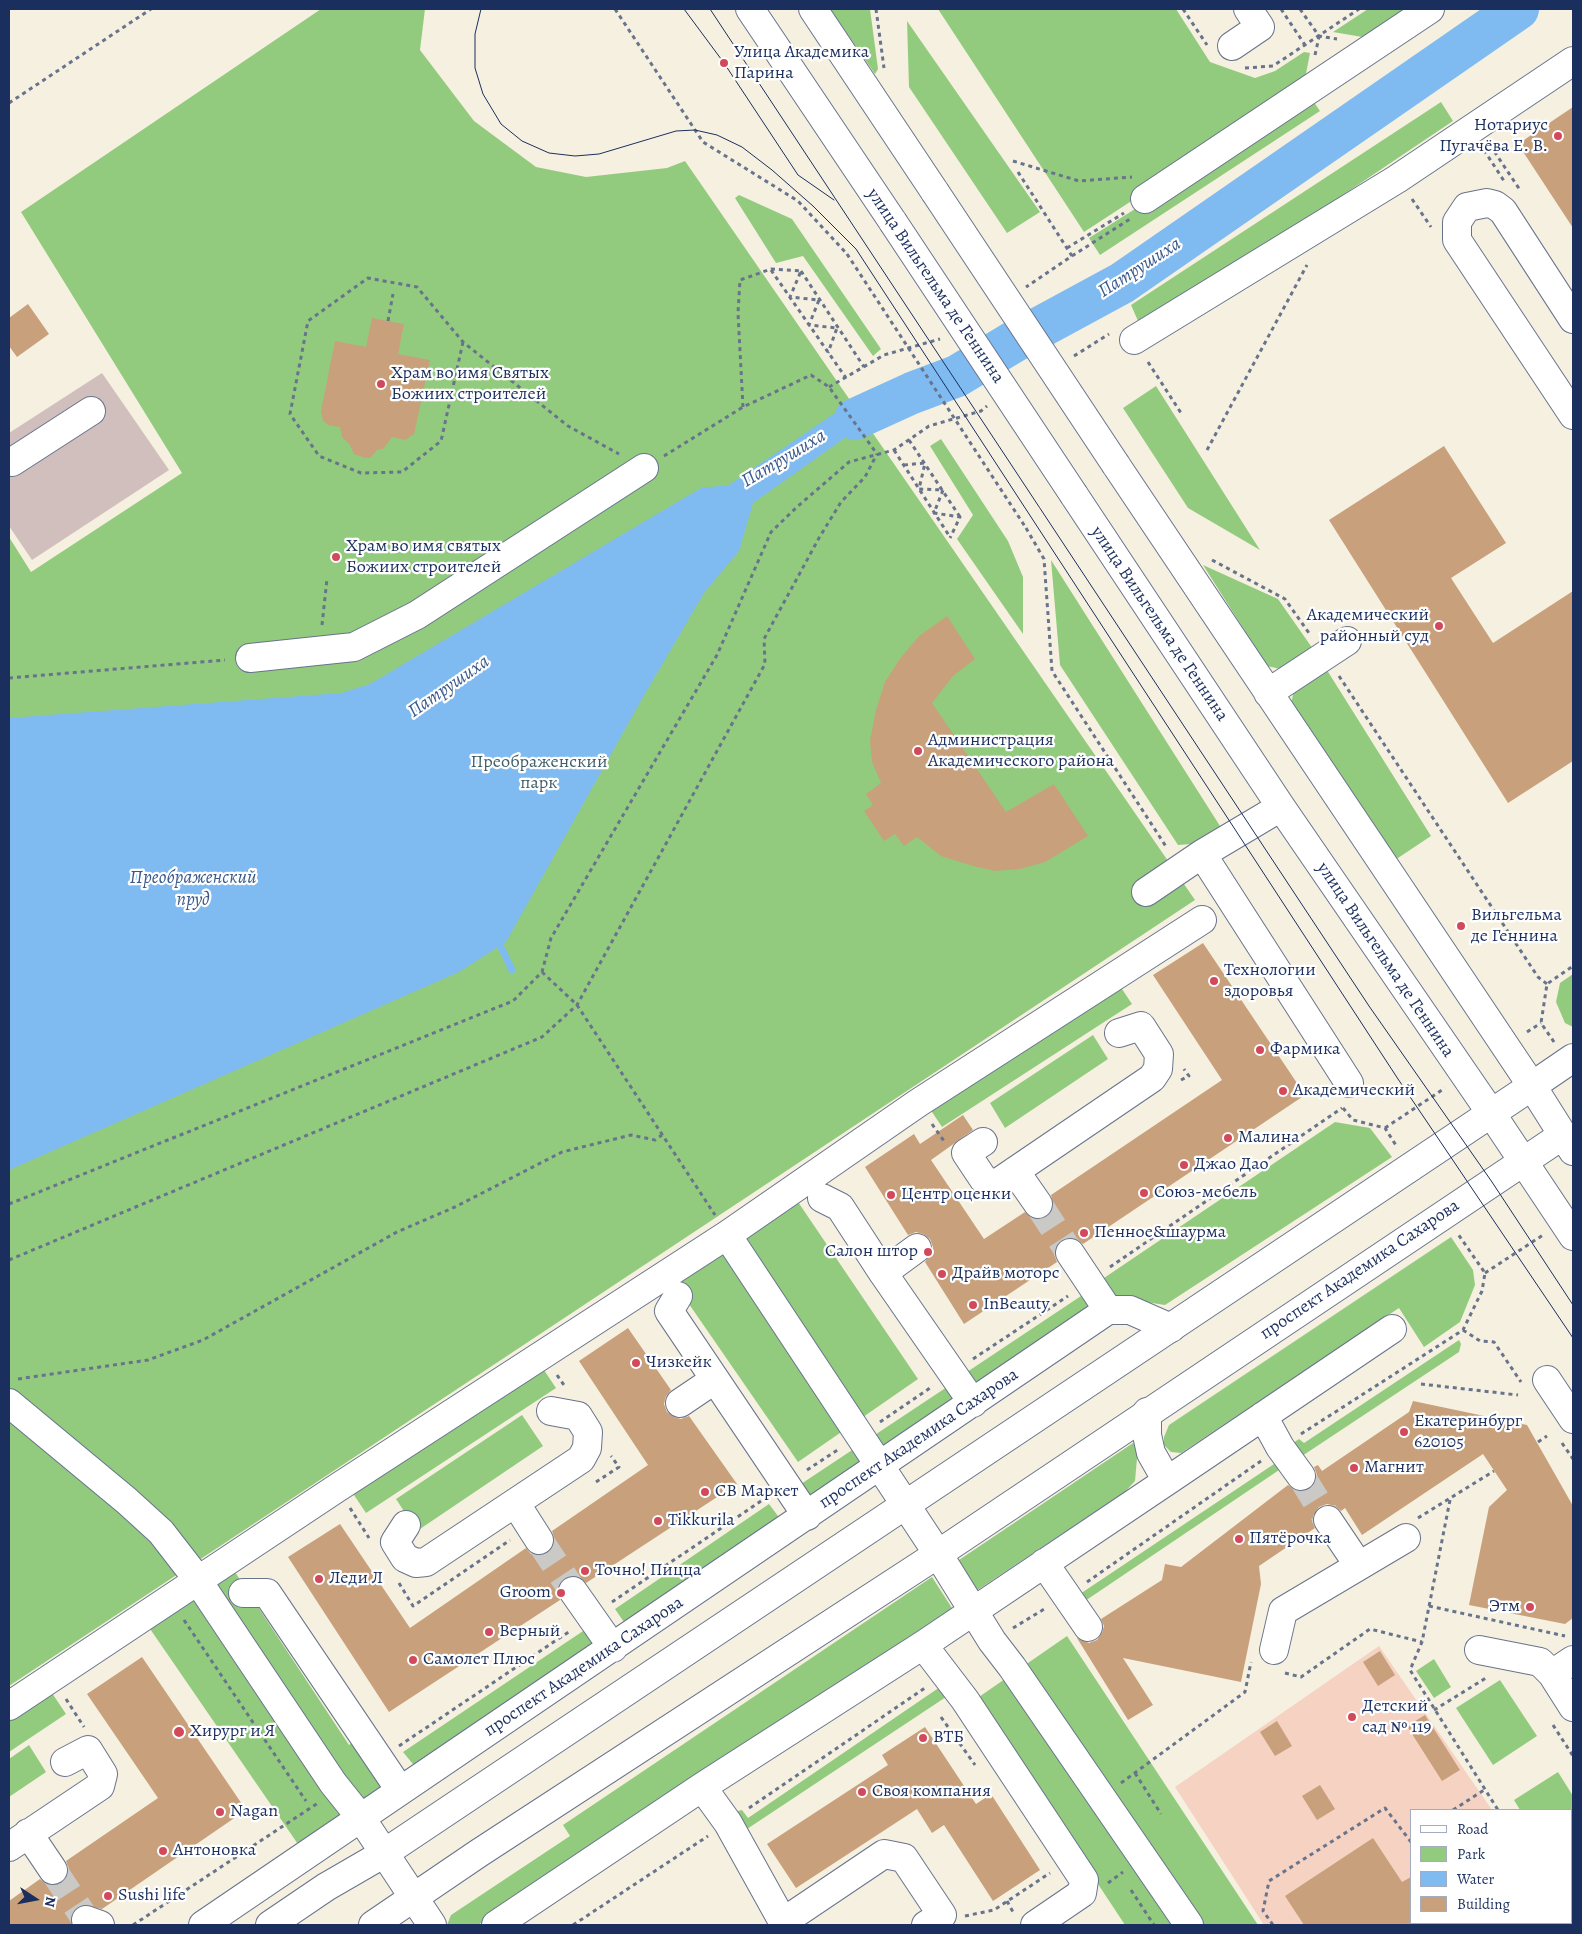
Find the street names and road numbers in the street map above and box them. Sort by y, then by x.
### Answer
street label: улица Вильгельма де Геннина [862,184,1008,388]
street label: улица Вильгельма де Геннина [1086,522,1232,726]
street label: улица Вильгельма де Геннина [1312,858,1458,1062]
street label: проспект Академика Сахарова [1256,1195,1464,1345]
street label: проспект Академика Сахарова [815,1364,1023,1514]
street label: проспект Академика Сахарова [480,1592,688,1742]

